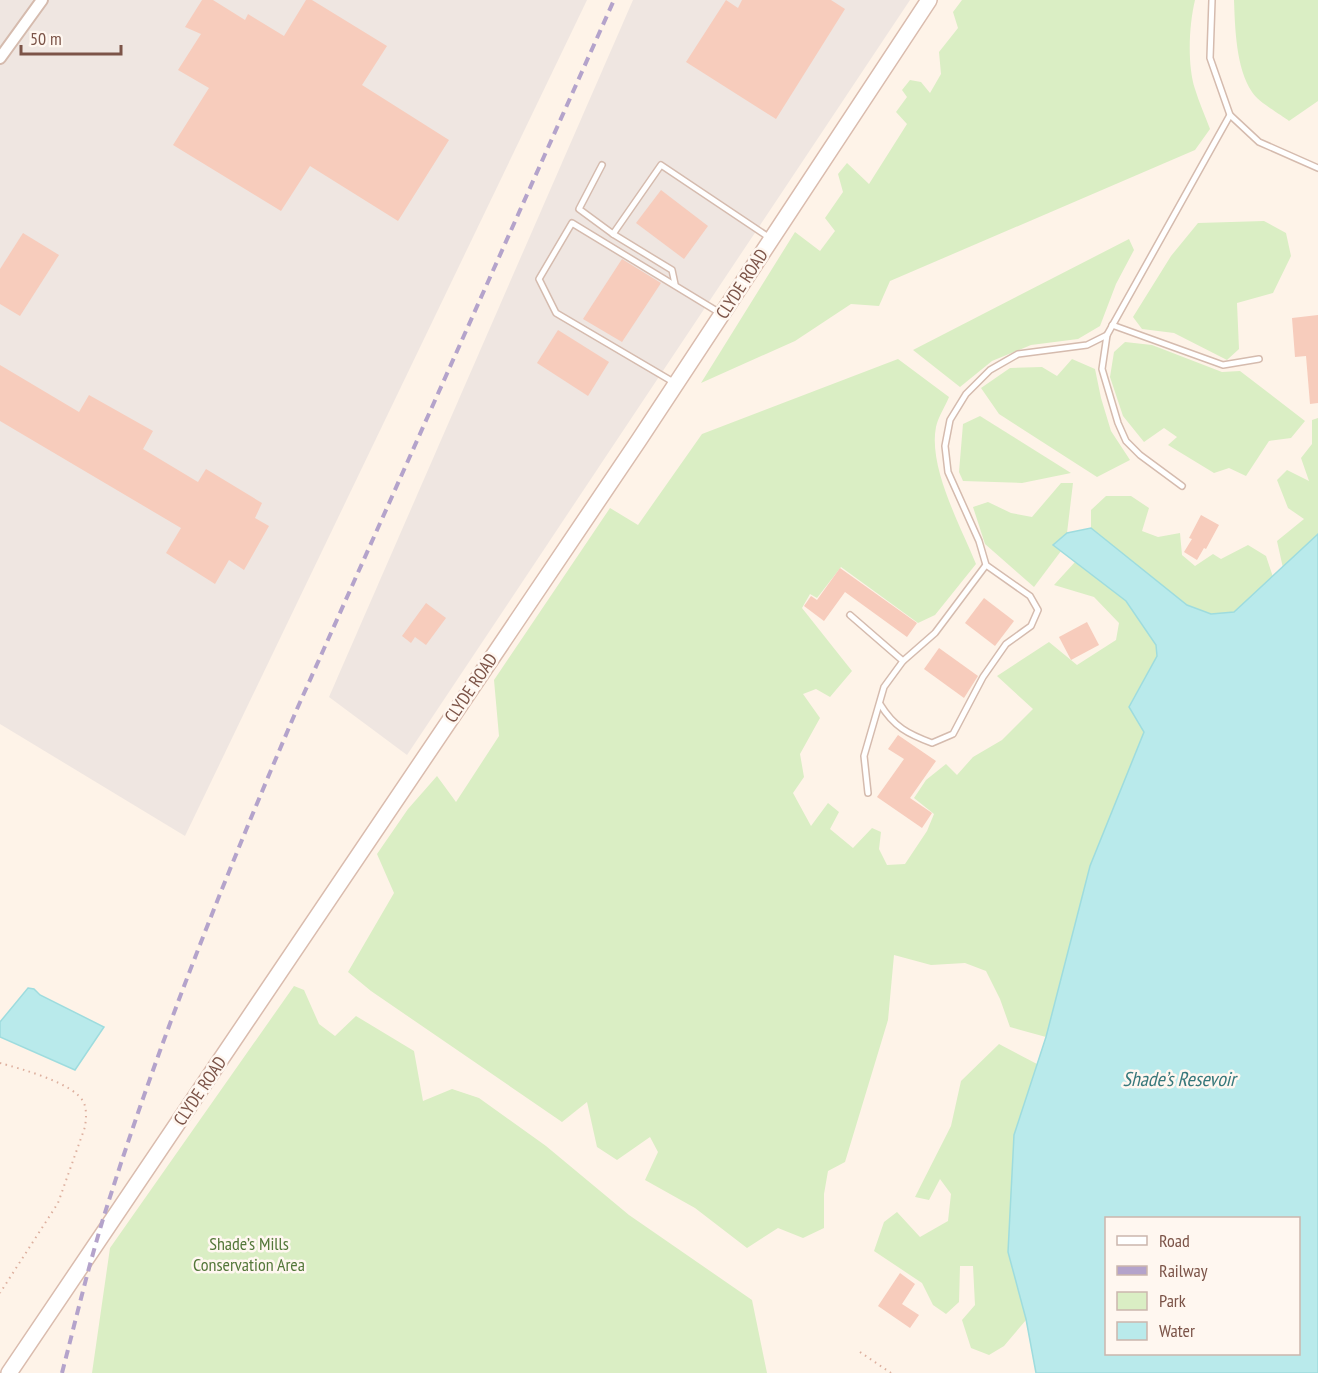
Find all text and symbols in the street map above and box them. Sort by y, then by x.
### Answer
scale bar [21,18,122,56]
text: 50 m [30,27,62,50]
street label: CLYDE ROAD [710,244,773,323]
street label: CLYDE ROAD [439,649,502,727]
street label: CLYDE ROAD [168,1052,231,1130]
water label: Shade’s Resevoir [1122,1066,1238,1092]
legend [1105,1217,1300,1355]
text: Road [1159,1229,1190,1252]
park label: Shade’s Mills Conservation Area [193,1232,305,1276]
text: Railway [1159,1259,1208,1282]
text: Park [1159,1289,1186,1312]
text: Water [1159,1319,1195,1342]

